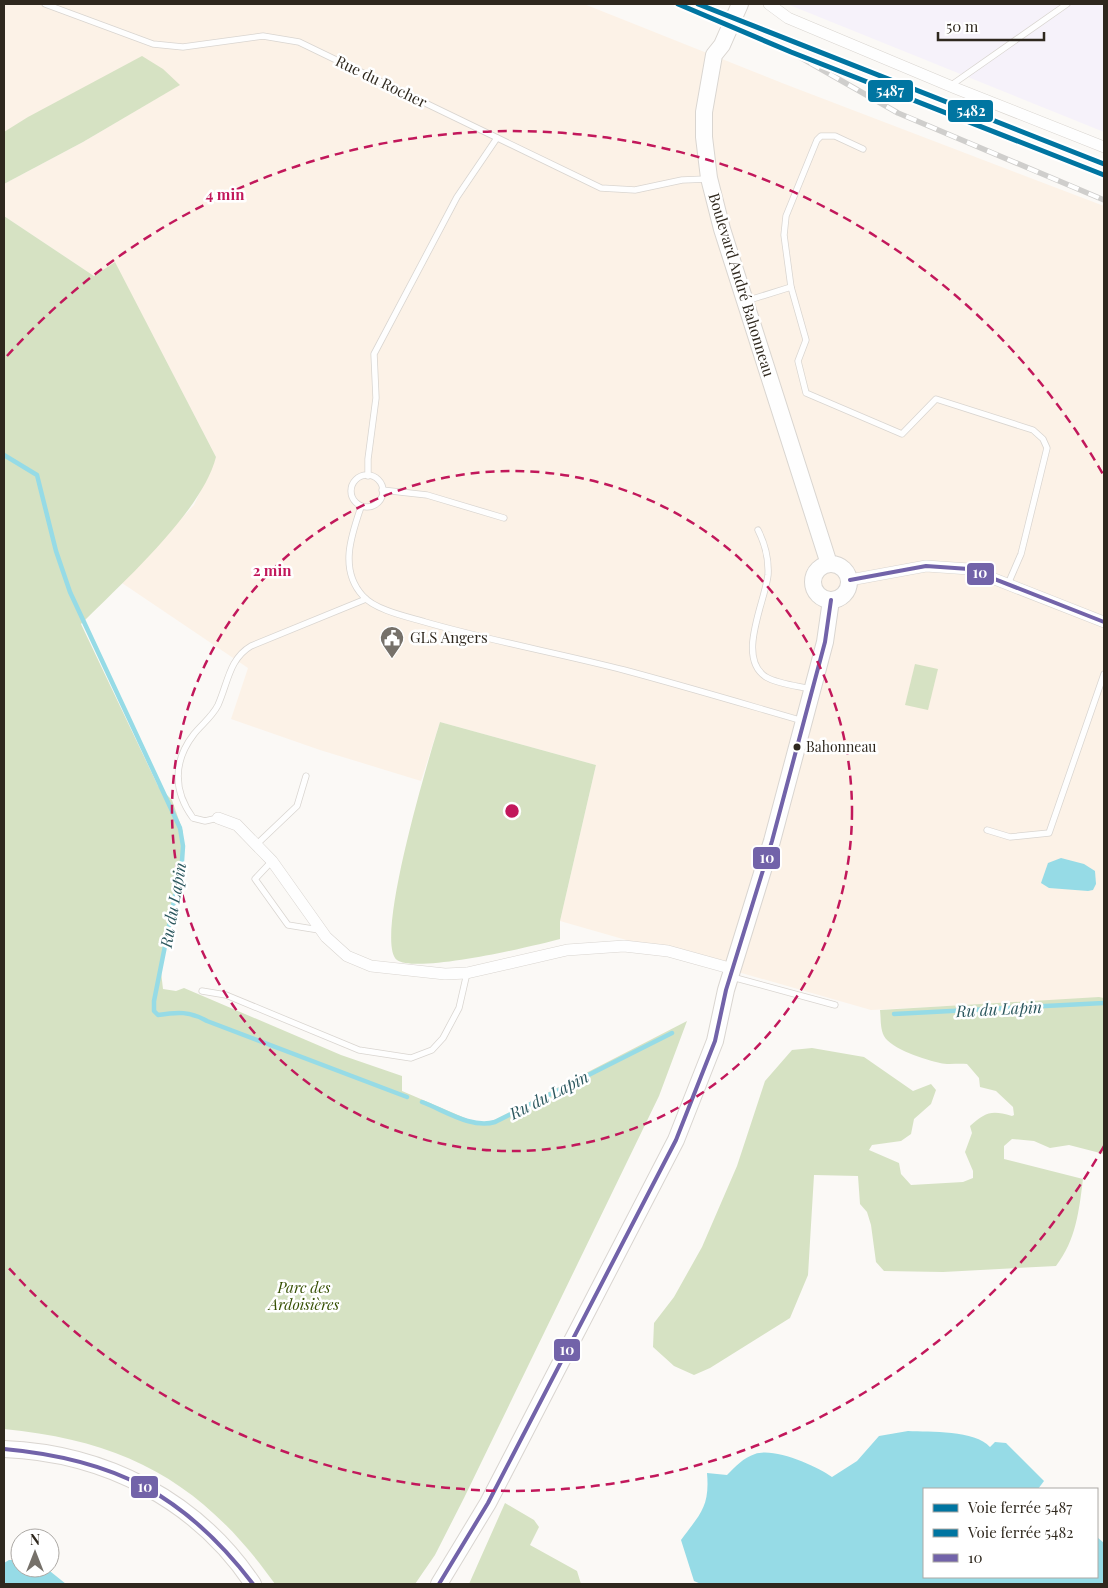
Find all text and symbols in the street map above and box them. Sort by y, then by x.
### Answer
scale bar [938,10,1044,42]
text: 50 m [946,16,979,36]
street label: Rue du Rocher [332,50,431,112]
line badge: 5487 [867,79,914,103]
text: 5487 [876,81,905,100]
line badge: 5482 [947,99,994,123]
text: 5482 [957,101,986,120]
text: 4 min [206,184,245,204]
street label: Boulevard André Bahonneau [704,190,780,379]
text: 2 min [253,560,292,580]
line badge: 10 [966,562,995,586]
text: 10 [973,563,987,582]
public building icon: GLS Angers [379,625,405,659]
place label: GLS Angers [410,627,488,647]
place label: Bahonneau [806,737,877,756]
marker: Bahonneau [792,742,802,752]
centre of rings [503,802,521,820]
line badge: 10 [752,846,781,870]
text: 10 [760,848,774,867]
water label: Ru du Lapin [155,861,190,950]
water label: Ru du Lapin [954,996,1043,1021]
water label: Ru du Lapin [505,1066,592,1124]
park label: Parc des Ardoisières [267,1277,339,1314]
line badge: 10 [553,1338,581,1362]
text: 10 [560,1340,574,1359]
line badge: 10 [130,1475,159,1499]
text: 10 [138,1477,152,1496]
legend [923,1488,1098,1578]
text: Voie ferrée 5487 [967,1497,1072,1517]
text: Voie ferrée 5482 [967,1522,1073,1542]
north arrow [10,1528,60,1578]
text: N [30,1530,40,1549]
text: 10 [968,1547,983,1567]

